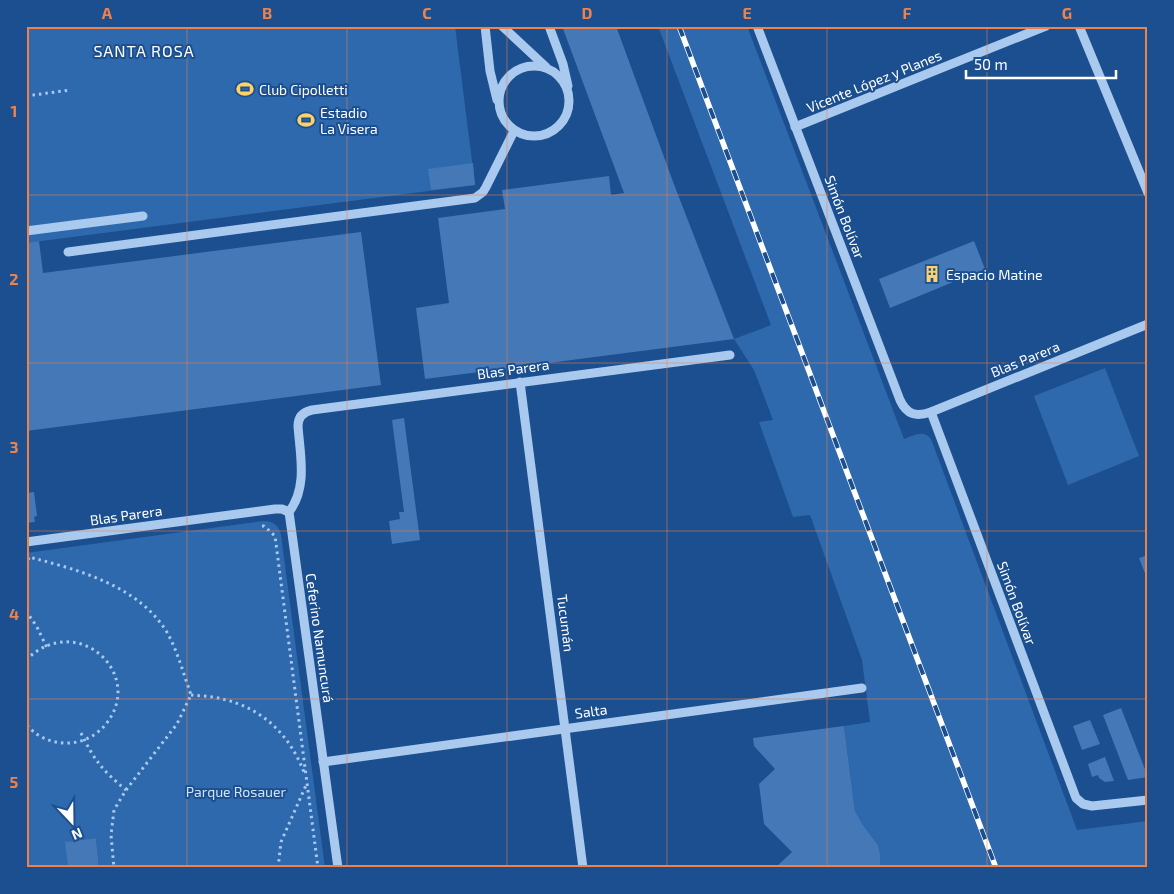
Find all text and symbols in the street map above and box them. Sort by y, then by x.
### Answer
text: A [102,3,113,22]
text: B [262,3,272,22]
text: C [422,3,432,22]
text: D [582,3,593,22]
text: E [742,3,752,22]
text: F [903,3,912,22]
text: G [1062,3,1072,22]
district label: SANTA ROSA [93,41,195,60]
street label: Vicente López y Planes [804,46,944,116]
scale bar [966,48,1116,80]
text: 50 m [974,55,1008,73]
sports icon: Club Cipolletti [235,79,255,99]
place label: Club Cipolletti [259,81,348,98]
text: 1 [11,101,17,120]
place label: Estadio La Visera [320,104,378,137]
sports icon: Estadio La Visera [296,110,316,130]
street label: Simón Bolívar [821,173,869,261]
building icon: Espacio Matine [922,264,942,284]
place label: Espacio Matine [946,266,1043,283]
text: 2 [9,269,19,288]
street label: Blas Parera [988,337,1062,381]
street label: Blas Parera [476,356,550,382]
text: 3 [9,437,19,456]
street label: Blas Parera [89,502,163,528]
street label: Simón Bolívar [994,559,1040,647]
street label: Ceferino Namuncurá [302,572,338,704]
street label: Tucumán [554,593,578,653]
text: 4 [9,604,19,623]
street label: Salta [574,700,608,722]
text: 5 [10,772,19,791]
park label: Parque Rosauer [186,783,287,800]
north arrow [48,796,98,846]
text: N [69,825,85,844]

